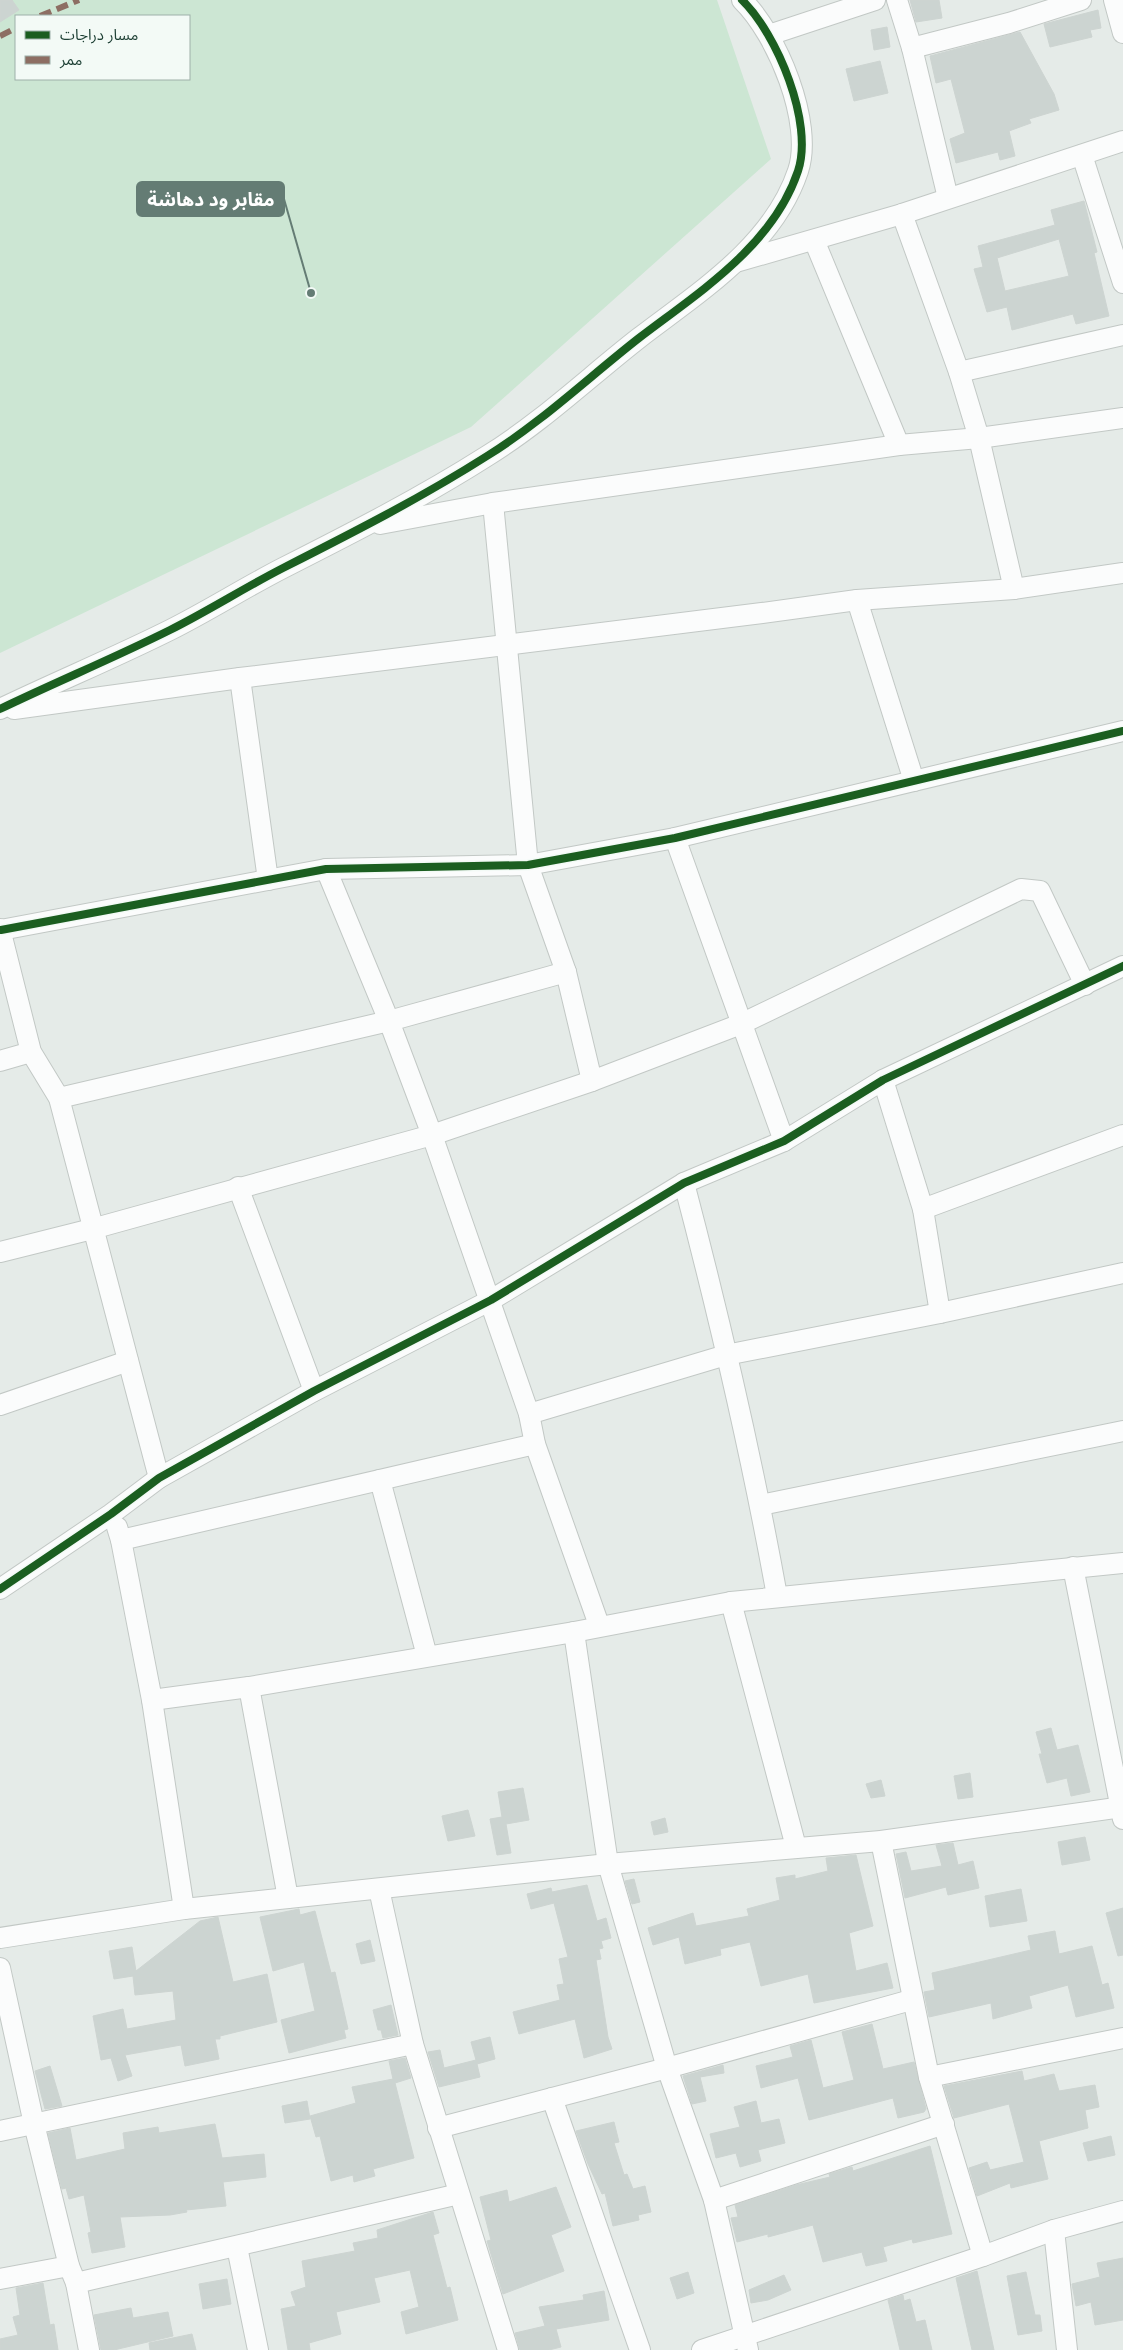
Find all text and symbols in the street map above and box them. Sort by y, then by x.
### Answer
legend [15,15,190,80]
text: مسار دراجات [60,25,138,44]
text: ممر [59,50,83,69]
callout: مقابر ود دهاشة [137,182,284,216]
text: مقابر ود دهاشة [147,187,275,211]

